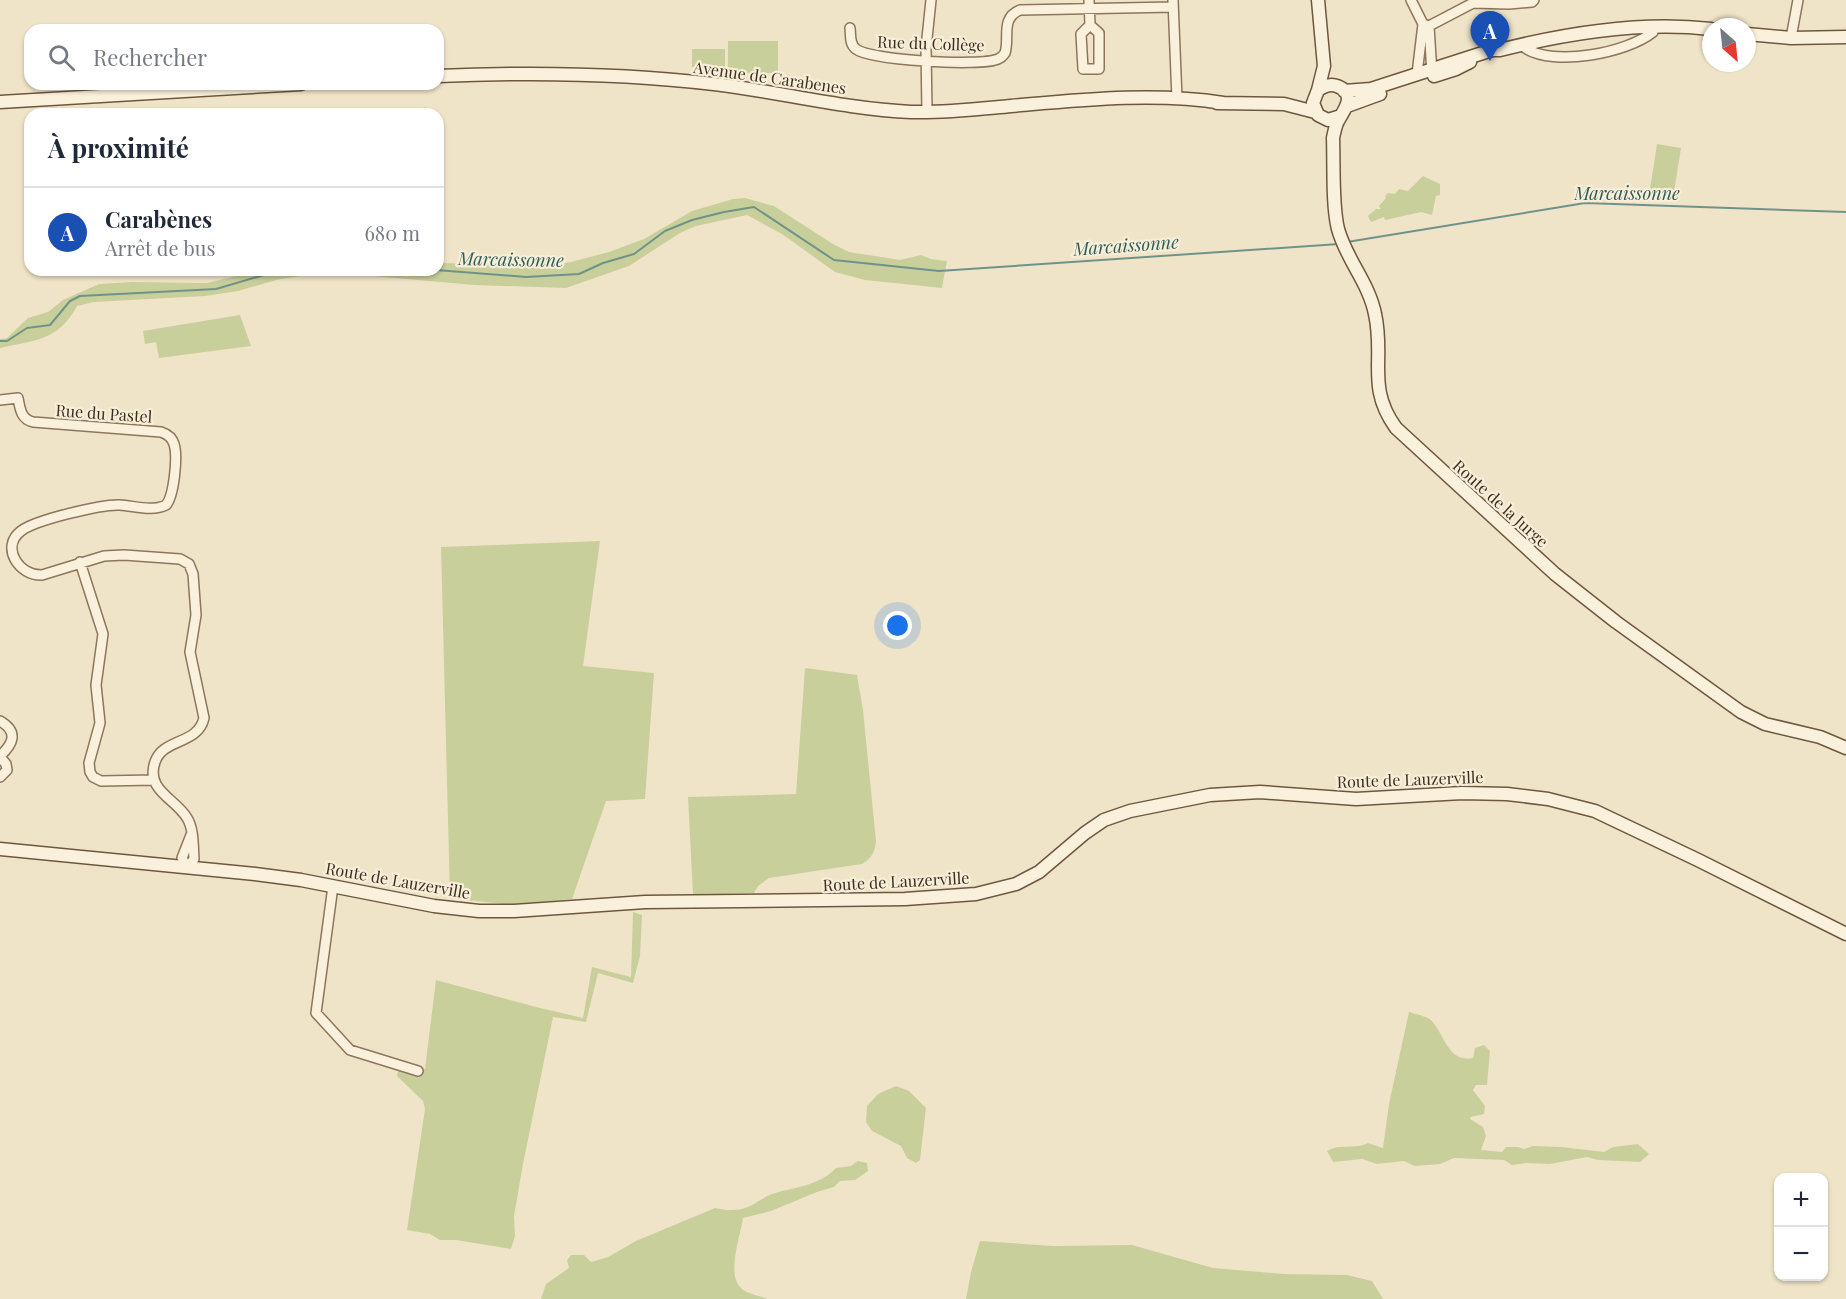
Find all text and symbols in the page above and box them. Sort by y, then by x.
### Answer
pin: A [1470,11,1510,61]
north arrow [1702,18,1756,72]
search box [24,24,444,90]
street label: Rue du Collège [877,31,985,55]
icon: search [45,41,78,74]
text: Rechercher [93,42,207,72]
street label: Avenue de Carabenes [691,56,848,98]
text: À proximité [48,130,189,165]
water label: Marcaissonne [1573,181,1680,205]
text: Carabènes [105,204,212,234]
text: A [61,219,74,246]
text: 680 m [365,219,420,246]
water label: Marcaissonne [1071,229,1180,261]
text: Arrêt de bus [105,234,215,261]
water label: Marcaissonne [457,246,564,272]
street label: Rue du Pastel [55,399,154,427]
street label: Route de la Jurge [1449,455,1553,551]
your location [883,611,912,640]
street label: Route de Lauzerville [1336,766,1484,792]
street label: Route de Lauzerville [324,857,472,903]
street label: Route de Lauzerville [822,867,970,895]
map controls [1774,1173,1828,1281]
button: + [1774,1173,1828,1227]
button: − [1774,1227,1828,1281]

